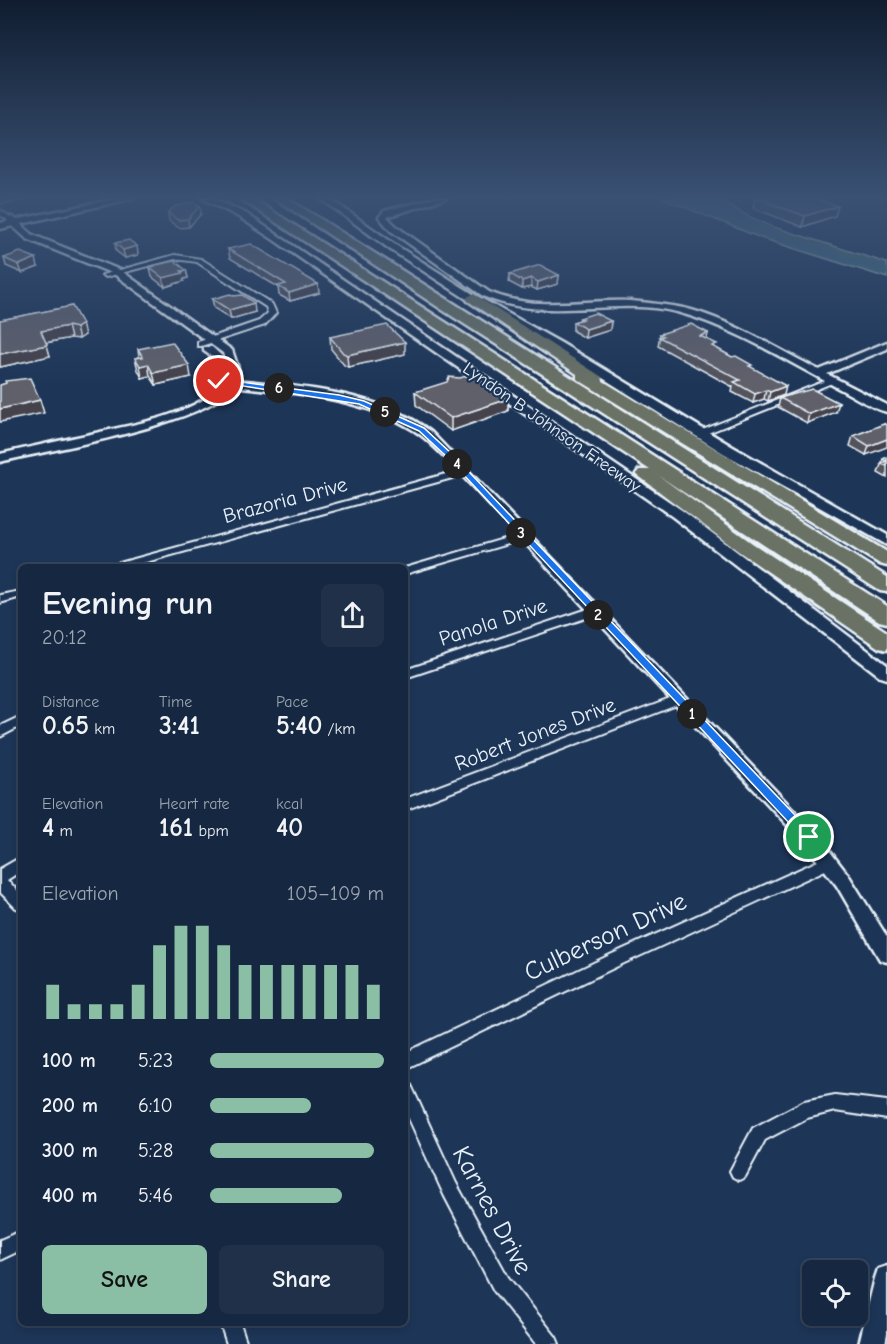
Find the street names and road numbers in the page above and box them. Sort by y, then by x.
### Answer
street label: Lyndon B Johnson Freeway [459,358,646,497]
street label: Brazoria Drive [220,472,350,528]
street label: Panola Drive [436,593,550,651]
street label: Robert Jones Drive [451,692,619,776]
street label: Culberson Drive [519,886,691,988]
street label: Karnes Drive [446,1141,538,1280]

